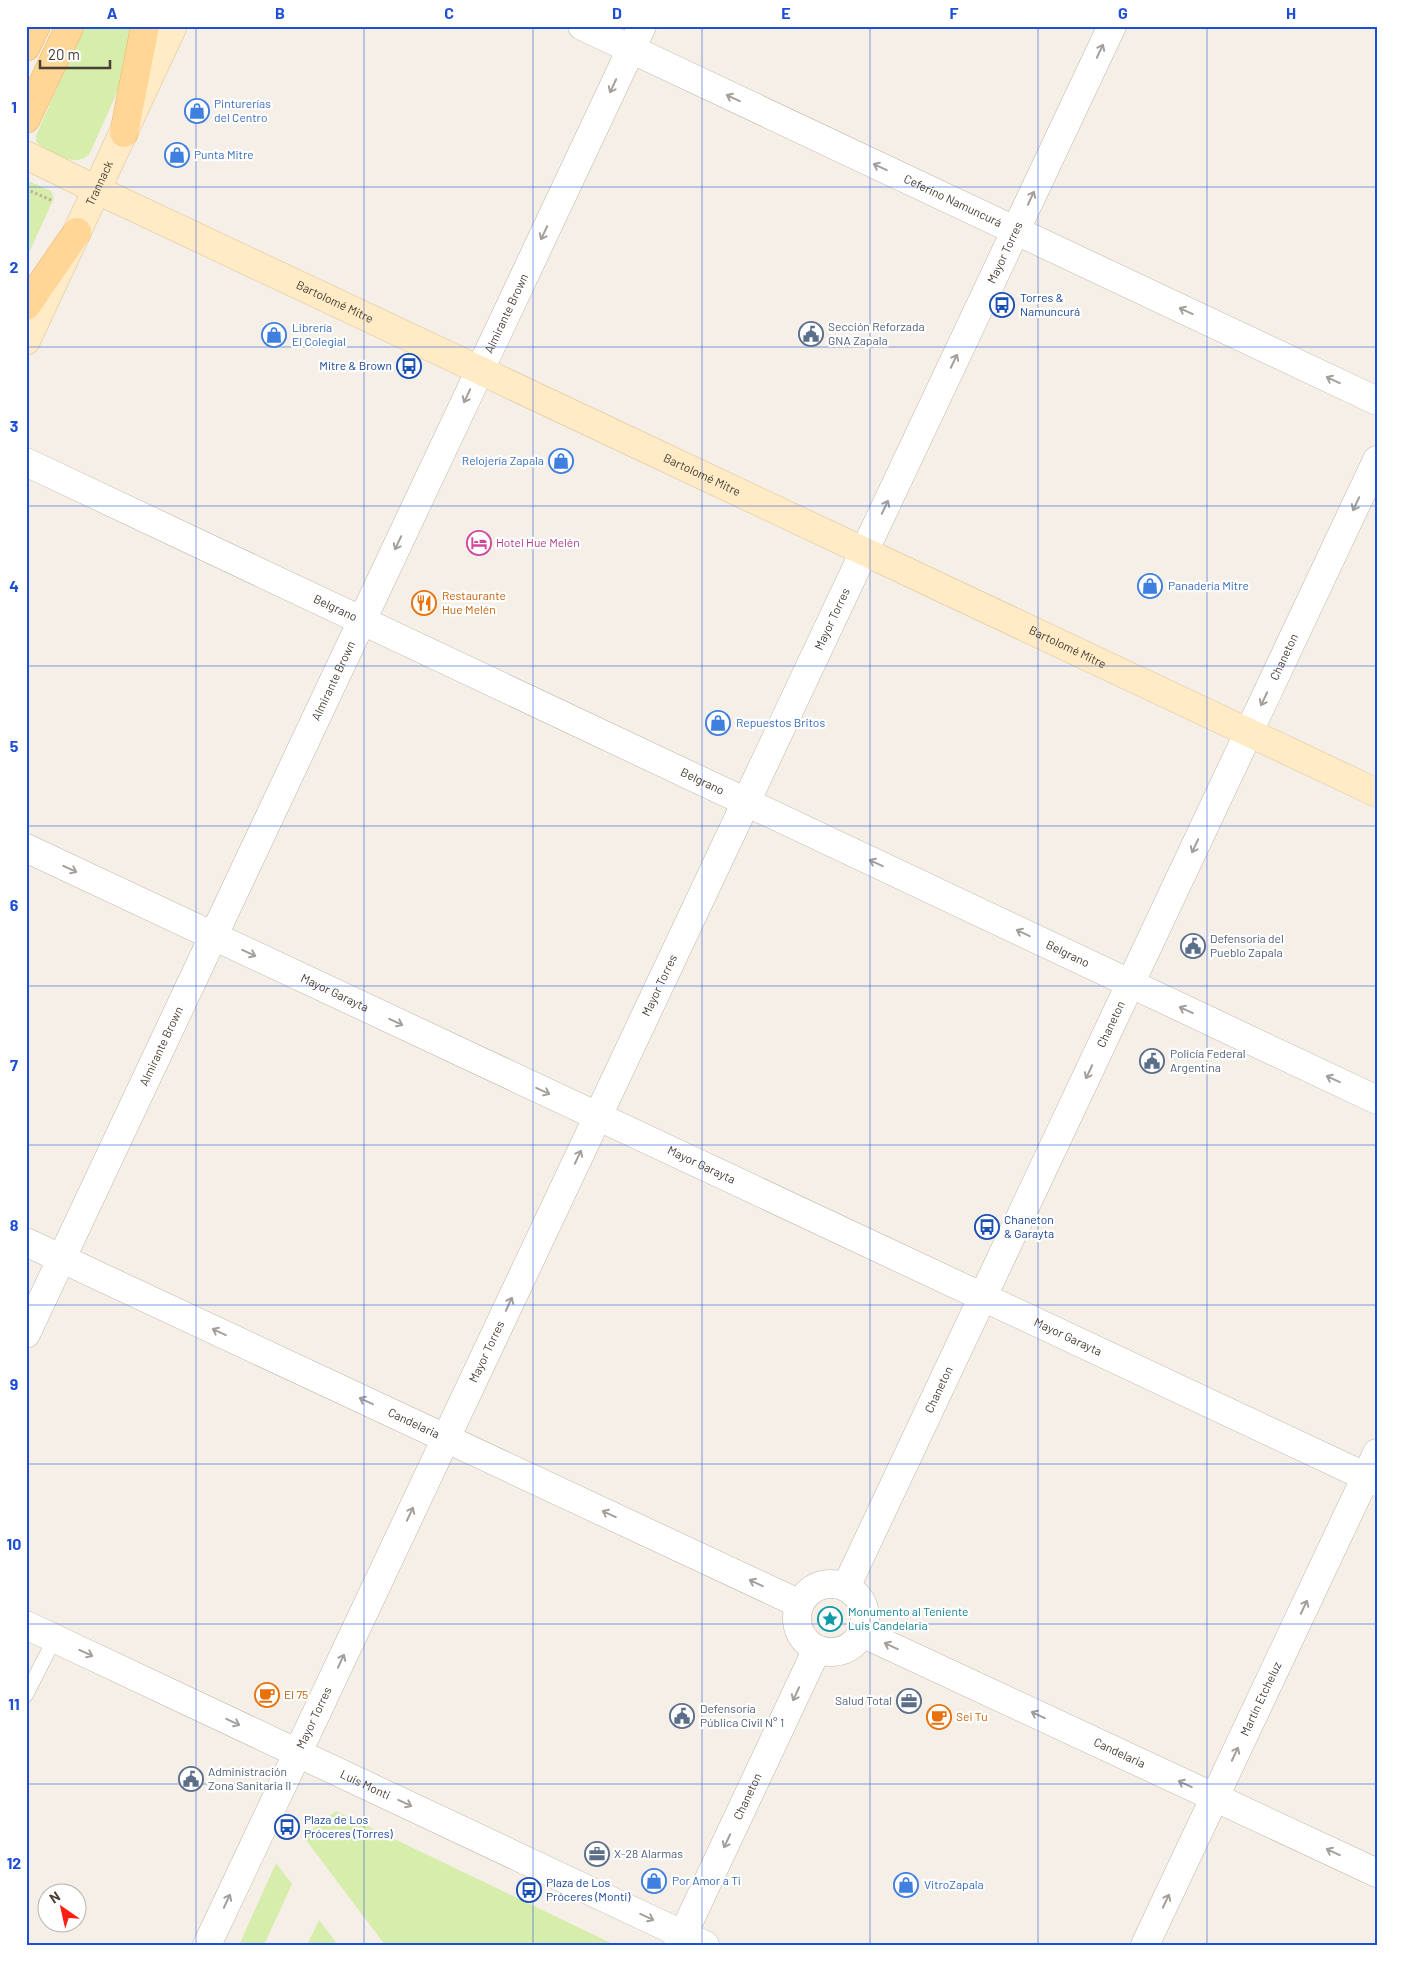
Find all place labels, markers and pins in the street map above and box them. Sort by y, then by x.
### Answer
place label: Pinturerías del Centro [214,96,271,124]
shop icon: Pinturerías del Centro [184,98,210,124]
shop icon: Punta Mitre [164,142,190,168]
place label: Punta Mitre [194,147,254,161]
place label: Torres & Namuncurá [1020,290,1080,318]
bus stop icon: Torres & Namuncurá [989,292,1015,318]
place label: Sección Reforzada GNA Zapala [828,319,925,347]
place label: Librería El Colegial [292,320,346,348]
public building icon: Sección Reforzada GNA Zapala [798,321,824,347]
shop icon: Librería El Colegial [261,322,287,348]
bus stop icon: Mitre & Brown [396,353,422,379]
place label: Mitre & Brown [319,358,392,372]
shop icon: Relojería Zapala [548,448,574,474]
place label: Relojería Zapala [462,453,544,467]
hotel icon: Hotel Hue Melén [466,530,492,556]
place label: Hotel Hue Melén [496,535,580,549]
shop icon: Panadería Mitre [1137,573,1163,599]
place label: Panadería Mitre [1168,578,1249,592]
place label: Restaurante Hue Melén [442,588,506,616]
restaurant icon: Restaurante Hue Melén [411,590,437,616]
shop icon: Repuestos Britos [705,710,731,736]
place label: Repuestos Britos [736,715,825,729]
place label: Defensoría del Pueblo Zapala [1210,931,1284,959]
public building icon: Defensoría del Pueblo Zapala [1180,933,1206,959]
place label: Policía Federal Argentina [1170,1046,1245,1074]
public building icon: Policía Federal Argentina [1139,1048,1165,1074]
place label: Chaneton & Garayta [1004,1212,1054,1240]
bus stop icon: Chaneton & Garayta [974,1214,1000,1240]
place label: Monumento al Teniente Luis Candelaria [848,1604,969,1632]
place icon: Monumento al Teniente Luis Candelaria [817,1606,843,1632]
cafe icon: El 75 [254,1682,280,1708]
place label: El 75 [284,1687,308,1701]
office icon: Salud Total [896,1688,922,1714]
place label: Salud Total [835,1693,892,1707]
place label: Defensoría Pública Civil N° 1 [700,1701,784,1729]
public building icon: Defensoría Pública Civil N° 1 [669,1703,695,1729]
cafe icon: Sei Tu [926,1704,952,1730]
place label: Sei Tu [956,1709,988,1723]
place label: Administración Zona Sanitaria II [208,1764,291,1792]
public building icon: Administración Zona Sanitaria II [178,1766,204,1792]
place label: Plaza de Los Próceres (Torres) [304,1812,394,1840]
bus stop icon: Plaza de Los Próceres (Torres) [274,1814,300,1840]
office icon: X-28 Alarmas [584,1841,610,1867]
place label: X-28 Alarmas [614,1846,683,1860]
shop icon: Por Amor a Ti [641,1868,667,1894]
shop icon: VitroZapala [893,1872,919,1898]
place label: Por Amor a Ti [672,1873,741,1887]
place label: Plaza de Los Próceres (Monti) [546,1875,631,1903]
bus stop icon: Plaza de Los Próceres (Monti) [516,1877,542,1903]
place label: VitroZapala [924,1877,984,1891]

